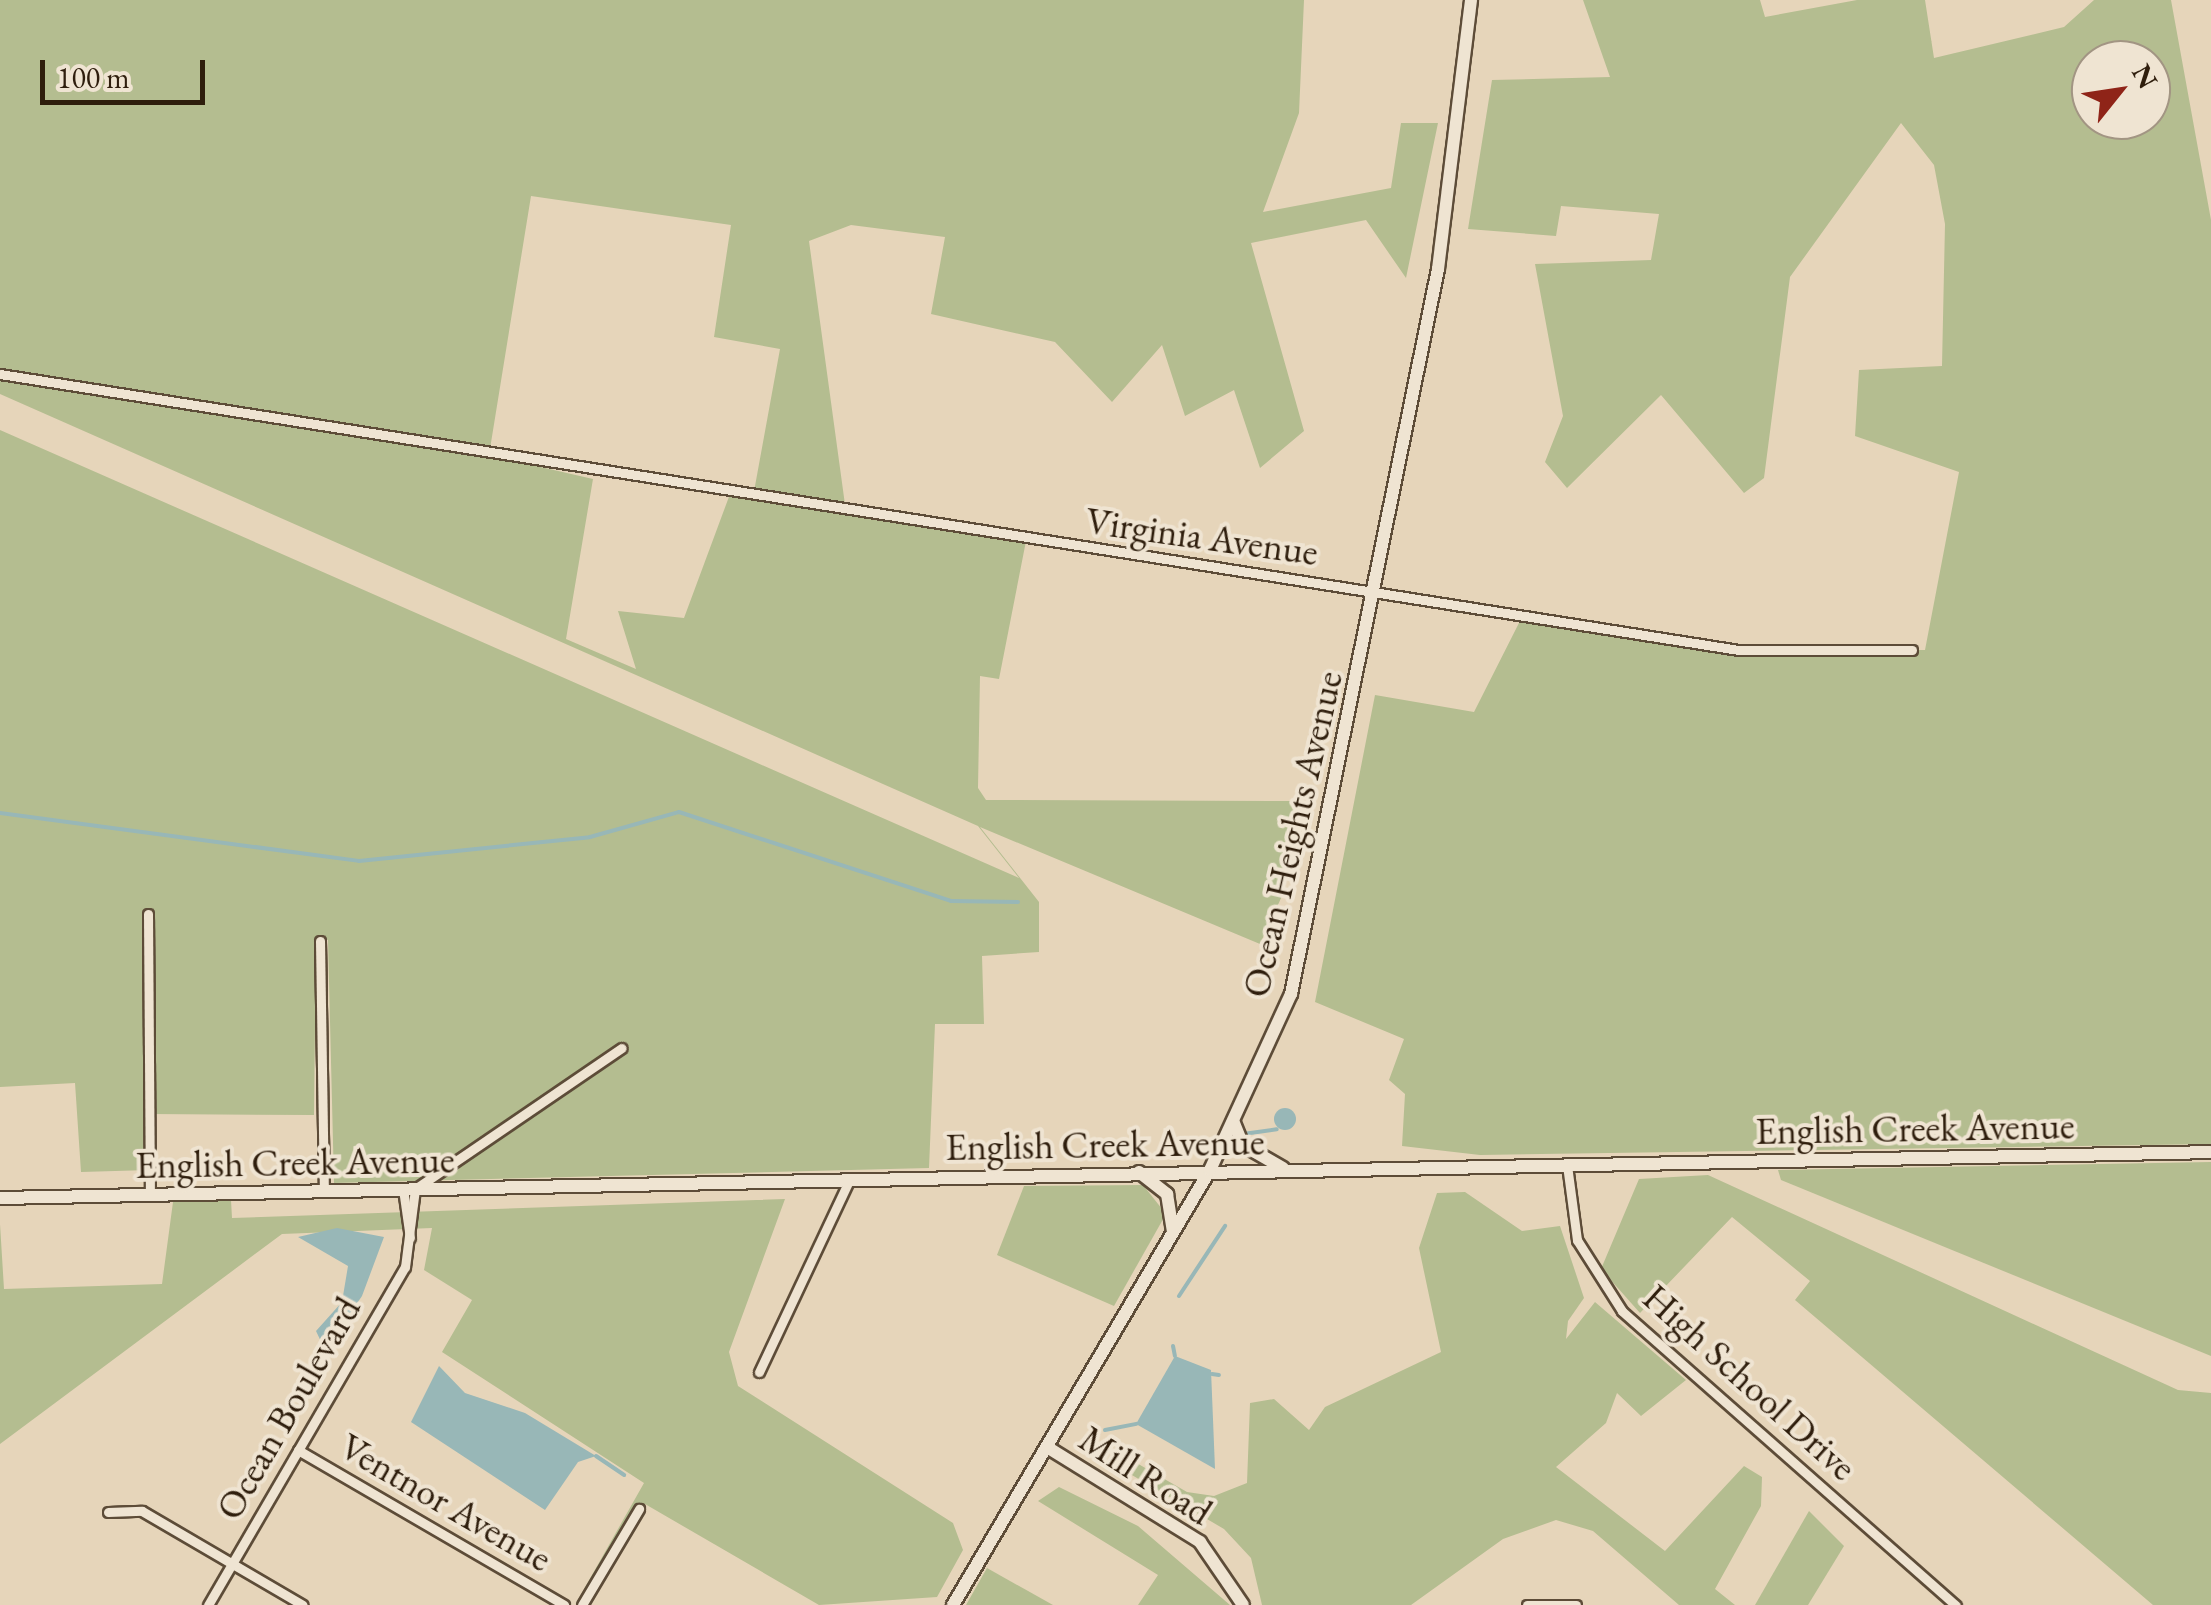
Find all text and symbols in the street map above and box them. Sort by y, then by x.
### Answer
scale bar [45,40,210,102]
north arrow [2071,40,2171,140]
text: N [2124,57,2167,95]
text: 100 m [57,58,130,97]
street label: Virginia Avenue [1083,497,1321,575]
street label: Ocean Heights Avenue [1232,667,1352,1001]
street label: English Creek Avenue [1755,1102,2075,1154]
street label: English Creek Avenue [945,1118,1265,1170]
street label: English Creek Avenue [135,1136,455,1188]
street label: High School Drive [1634,1274,1866,1490]
street label: Ocean Boulevard [206,1289,370,1527]
street label: Mill Road [1071,1415,1221,1535]
street label: Ventnor Avenue [332,1423,560,1581]

